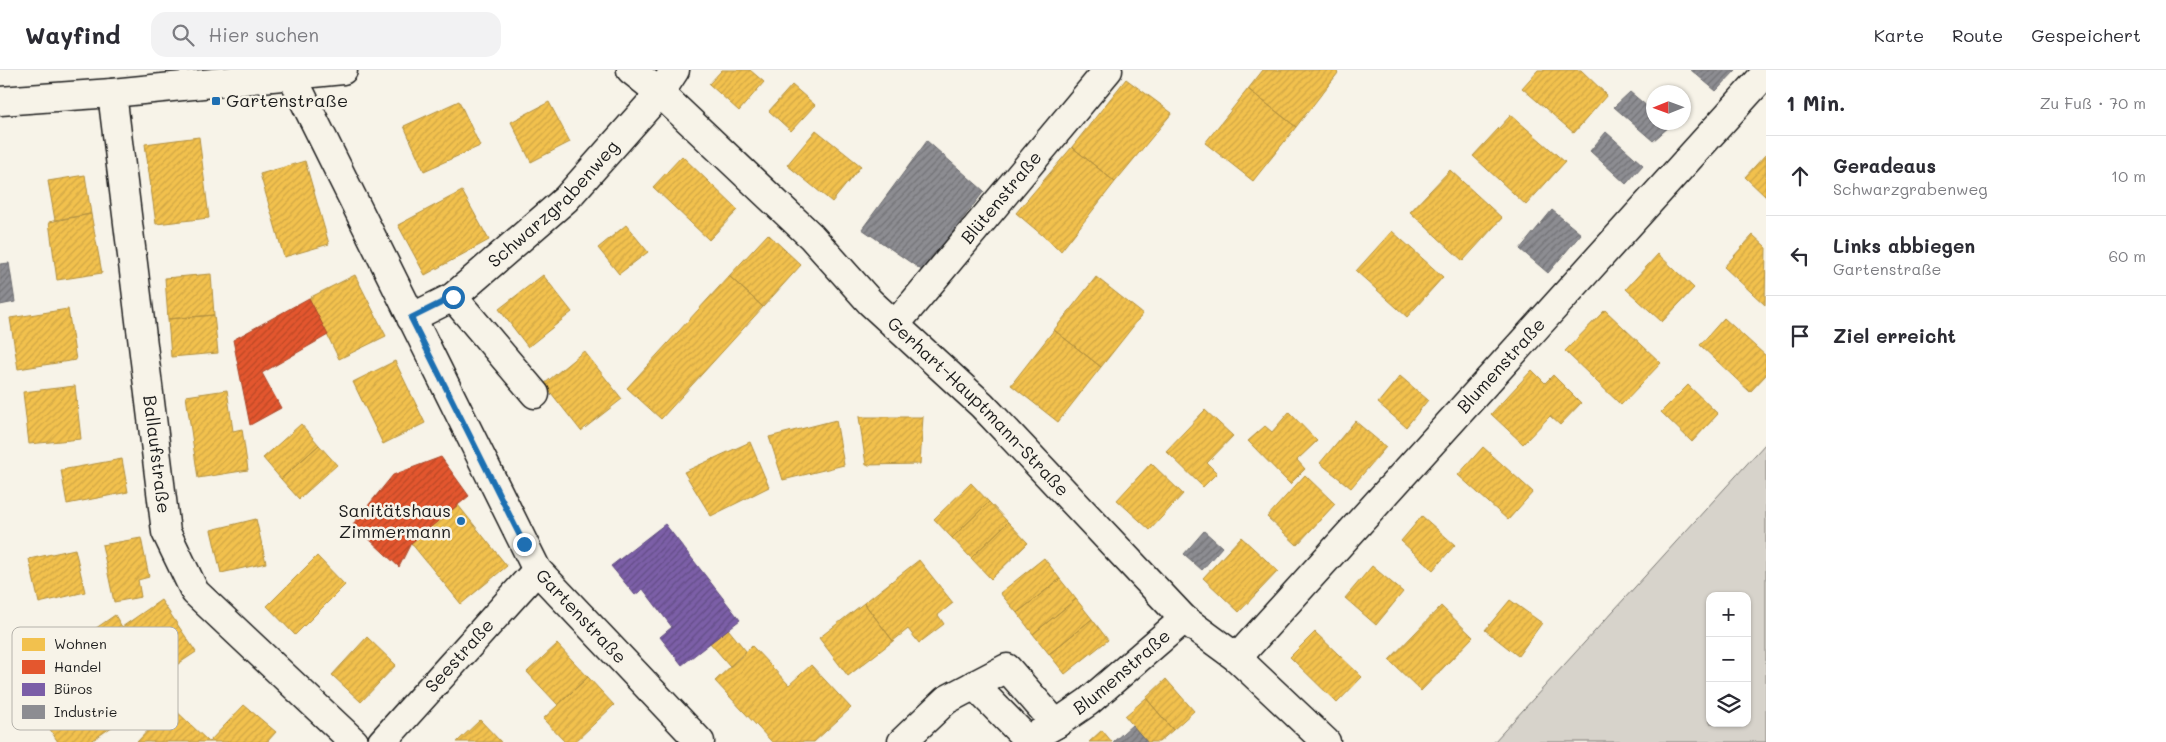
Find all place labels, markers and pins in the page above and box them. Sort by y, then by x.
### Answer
place label: Gartenstraße [226,88,348,112]
marker: Gartenstraße [210,95,222,107]
place label: Sanitätshaus Zimmermann [338,498,451,543]
marker: Sanitätshaus Zimmermann [455,515,467,527]

